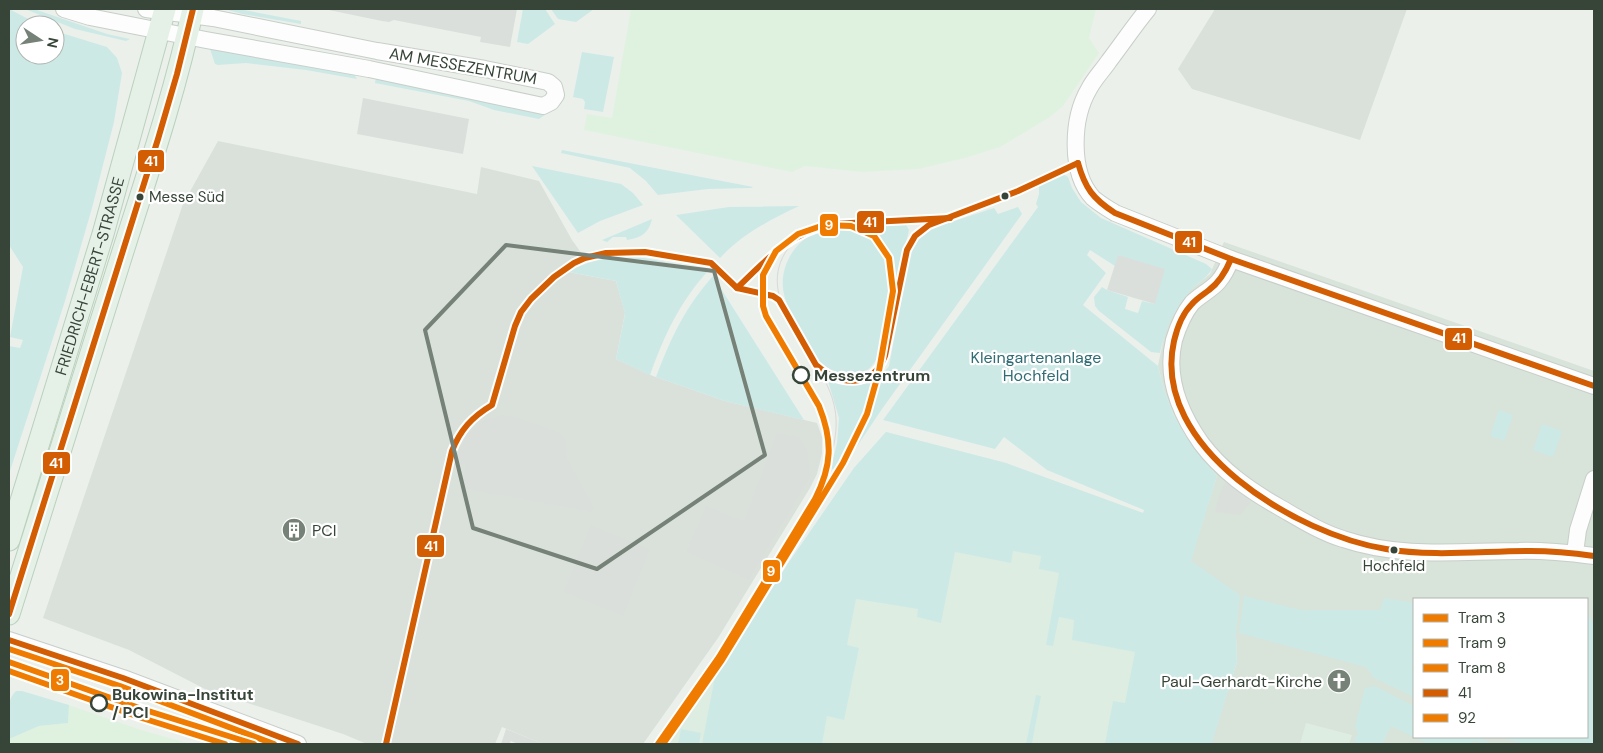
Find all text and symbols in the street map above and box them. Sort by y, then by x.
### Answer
north arrow [15,15,65,65]
text: N [43,36,63,50]
street label: AM MESSEZENTRUM [388,43,538,89]
line badge: 41 [137,149,165,173]
text: 41 [144,152,158,170]
street label: FRIEDRICH-EBERT-STRASSE [50,174,129,378]
place label: Messe Süd [149,187,224,207]
unlabelled marker [1000,191,1010,201]
marker: Messe Süd [135,192,145,202]
line badge: 41 [856,210,885,234]
line badge: 9 [819,213,839,237]
text: 41 [863,213,877,231]
text: 9 [825,216,834,234]
line badge: 41 [1174,230,1203,254]
text: 41 [1182,233,1196,251]
line badge: 41 [1444,327,1473,351]
text: 41 [1452,329,1466,347]
park label: Kleingartenanlage Hochfeld [971,347,1101,386]
place label: Messezentrum [814,365,930,386]
marker: Messezentrum [792,366,810,384]
line badge: 41 [42,451,71,475]
text: 41 [49,454,63,472]
building icon: PCI [281,517,307,543]
place label: PCI [312,520,337,541]
line badge: 41 [416,534,445,558]
text: 41 [424,537,438,555]
marker: Hochfeld [1389,545,1399,555]
place label: Hochfeld [1363,556,1425,576]
line badge: 9 [762,559,781,583]
text: 9 [767,562,776,580]
legend [1413,598,1588,738]
text: Tram 3 [1458,608,1506,628]
text: Tram 9 [1458,633,1506,653]
text: Tram 8 [1458,658,1506,678]
line badge: 3 [50,668,70,692]
church icon: Paul-Gerhardt-Kirche [1326,668,1352,694]
text: 3 [56,671,64,689]
place label: Paul-Gerhardt-Kirche [1161,671,1322,692]
text: 41 [1458,683,1472,703]
place label: Bukowina-Institut / PCI [112,684,254,723]
marker: Bukowina-Institut / PCI [90,694,108,712]
text: 92 [1458,708,1476,728]

